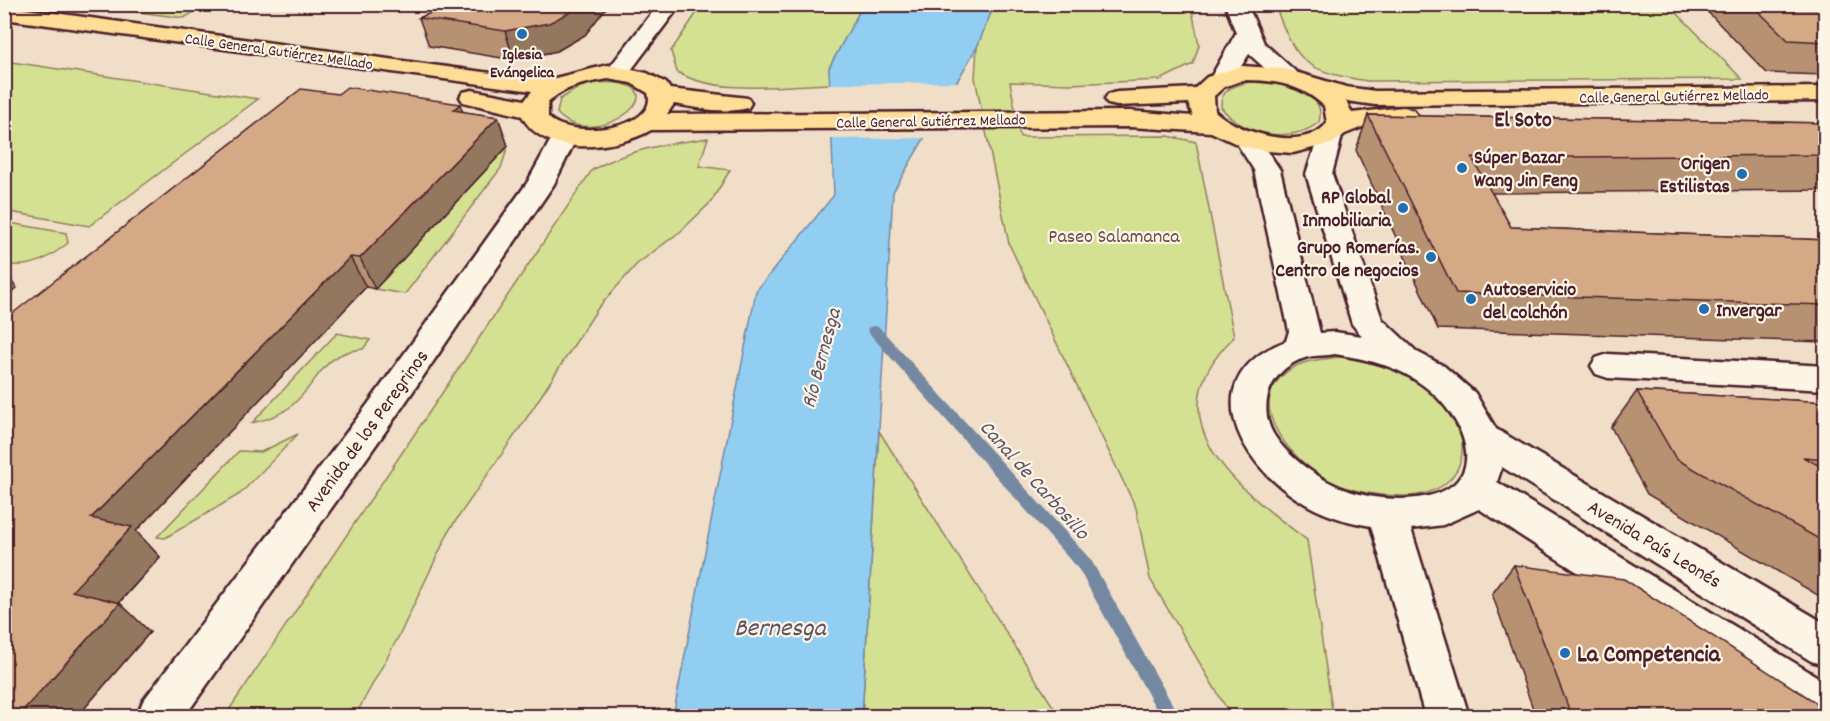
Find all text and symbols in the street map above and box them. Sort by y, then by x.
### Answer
marker: Iglesia Evángelica [515,27,529,41]
street label: Calle General Gutiérrez Mellado [183,28,374,77]
place label: Iglesia Evángelica [490,44,556,85]
street label: Calle General Gutiérrez Mellado [1579,84,1769,111]
district label: El Soto [1494,106,1552,137]
street label: Calle General Gutiérrez Mellado [836,109,1026,136]
place label: Súper Bazar Wang Jin Feng [1474,145,1578,196]
place label: Origen Estilistas [1659,151,1730,202]
marker: Súper Bazar Wang Jin Feng [1455,161,1469,175]
marker: Origen Estilistas [1735,167,1749,181]
place label: RP Global Inmobiliaria [1302,185,1392,236]
marker: RP Global Inmobiliaria [1396,201,1410,215]
park label: Paseo Salamanca [1048,224,1180,252]
place label: Grupo Romerías. Centro de negocios [1275,235,1419,286]
marker: Grupo Romerías. Centro de negocios [1424,250,1438,264]
place label: Autoservicio del colchón [1483,277,1576,328]
marker: Autoservicio del colchón [1464,292,1478,306]
place label: Invergar [1716,298,1782,326]
marker: Invergar [1697,302,1711,316]
water label: Río Bernesga [795,304,851,412]
street label: Avenida de los Peregrinos [300,345,437,519]
water label: Canal de Carbosillo [971,415,1096,549]
street label: Avenida País Leonés [1581,495,1726,597]
water label: Bernesga [734,611,828,648]
place label: La Competencia [1577,639,1721,673]
marker: La Competencia [1558,646,1572,660]

